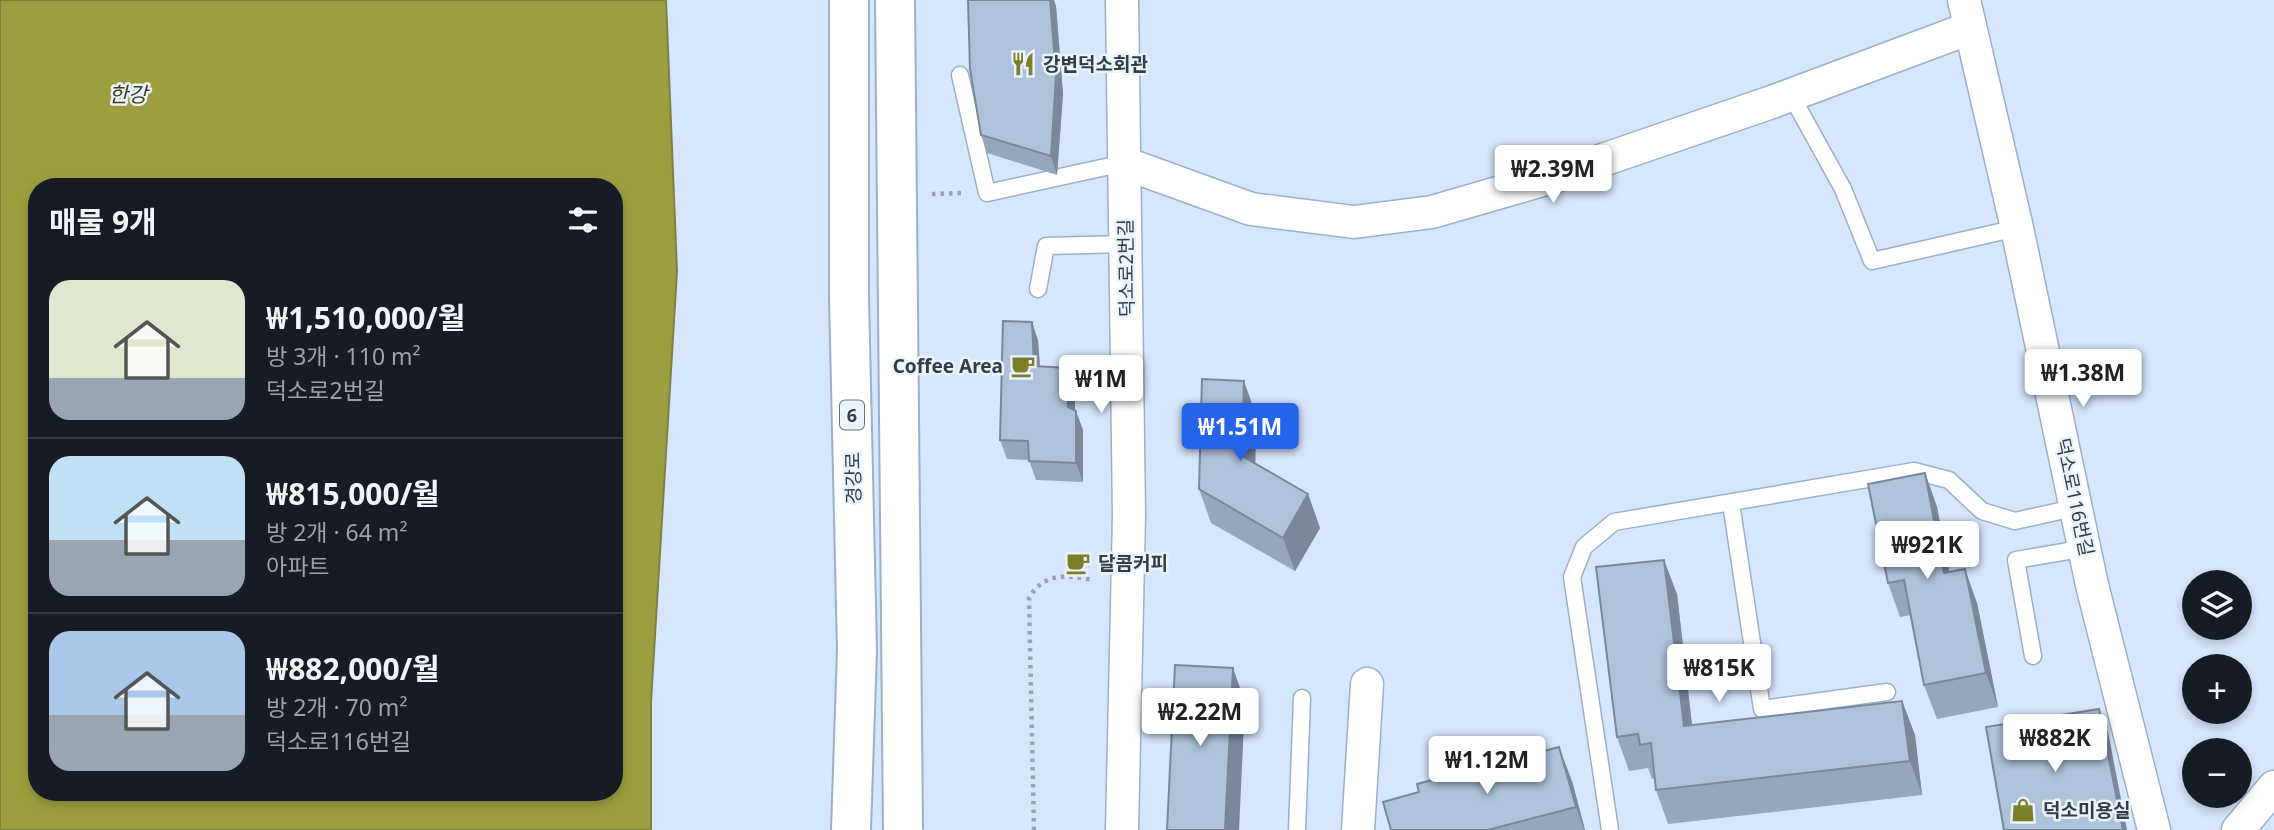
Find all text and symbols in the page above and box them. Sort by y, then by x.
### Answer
restaurant icon: 강변덕소회관 [1009,50,1037,78]
place label: 강변덕소회관 [1043,51,1148,77]
water label: 한강 [109,80,150,108]
pin: ₩2.39M [1496,146,1610,205]
text: ₩2.39M [1511,152,1595,184]
text: 매물 9개 [49,201,157,242]
icon: filters [564,201,602,239]
street label: 덕소로2번길 [1112,219,1140,317]
text: ₩1,510,000/월 [266,297,465,338]
icon: home [105,308,189,392]
text: 방 3개 · 110 m² [266,340,421,372]
pin: ₩1.38M [2026,350,2140,409]
cafe icon: Coffee Area [1009,352,1037,380]
place label: Coffee Area [893,353,1003,379]
pin: ₩1M [1067,356,1135,415]
text: ₩1.38M [2041,356,2125,388]
text: ₩1M [1075,362,1127,394]
text: 덕소로2번길 [266,374,385,406]
road number: 6 [840,400,864,430]
pin: ₩1.51M [1183,404,1297,463]
text: ₩1.51M [1198,410,1282,442]
street label: 덕소로116번길 [2050,436,2100,558]
street label: 경강로 [840,452,866,504]
text: ₩815,000/월 [266,473,440,514]
icon: home [105,484,189,568]
text: 방 2개 · 64 m² [266,516,407,548]
pin: ₩921K [1878,522,1976,581]
text: ₩921K [1891,528,1963,560]
cafe icon: 달콤커피 [1064,549,1092,577]
text: 아파트 [266,550,329,582]
place label: 달콤커피 [1098,550,1168,576]
map controls [2182,570,2252,808]
button: layers [2182,570,2252,640]
pin: ₩815K [1670,644,1768,704]
text: ₩882,000/월 [266,648,440,689]
text: ₩815K [1683,651,1755,683]
button: + [2182,654,2252,724]
icon: home [105,659,189,743]
pin: ₩2.22M [1143,688,1257,748]
text: 방 2개 · 70 m² [266,691,407,723]
text: ₩2.22M [1158,695,1242,727]
pin: ₩882K [2006,714,2104,774]
text: ₩882K [2019,721,2091,753]
text: 덕소로116번길 [266,725,411,757]
pin: ₩1.12M [1430,736,1544,796]
button: − [2182,738,2252,808]
text: ₩1.12M [1445,743,1529,775]
shop icon: 덕소미용실 [2009,796,2037,824]
place label: 덕소미용실 [2043,797,2130,823]

